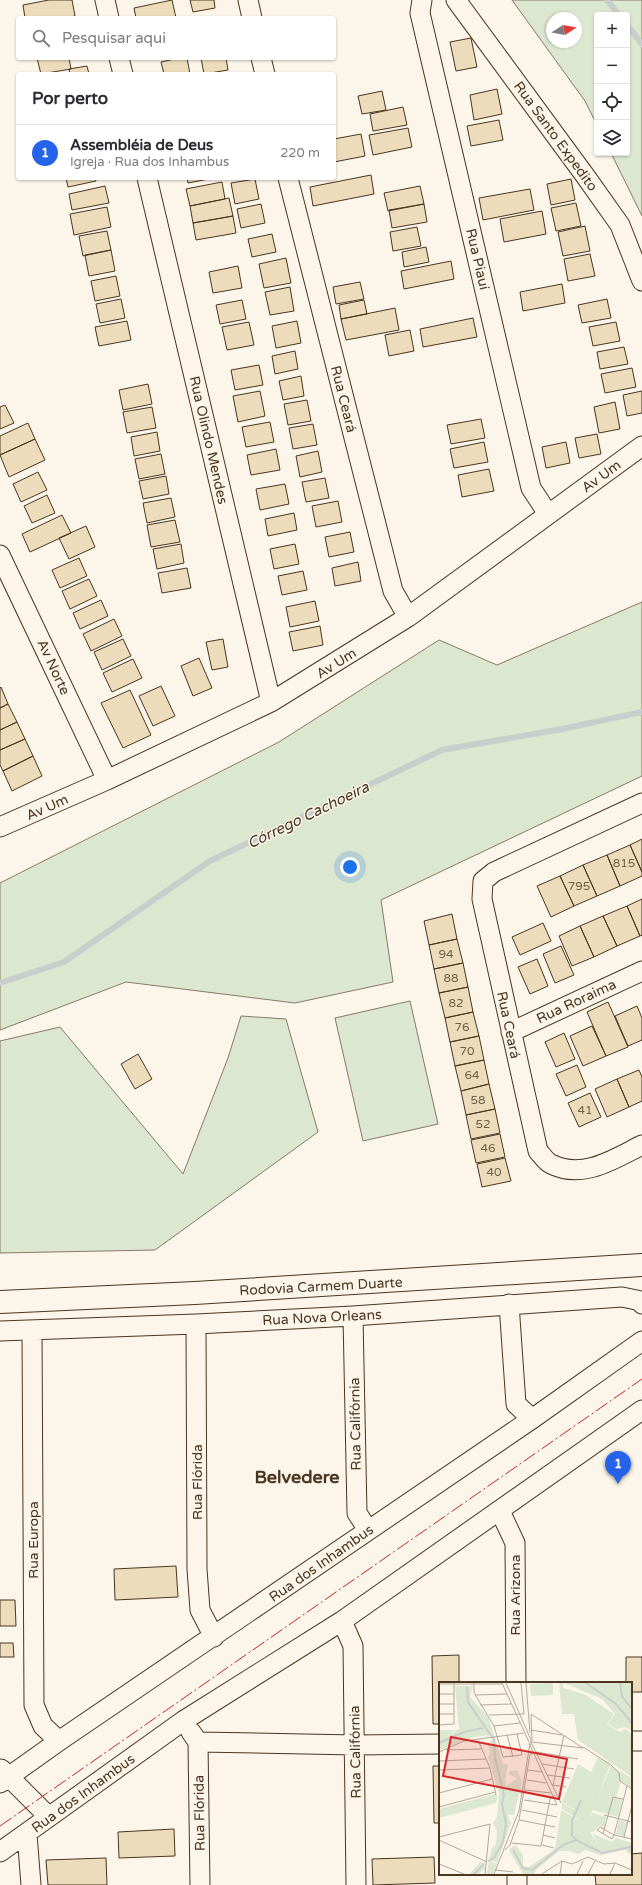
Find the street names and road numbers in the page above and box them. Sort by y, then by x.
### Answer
street label: Rua Santo Expedito [510,78,601,195]
street label: Rua Piauí [462,227,493,292]
street label: Rua Ceará [327,364,360,434]
street label: Rua Olindo Mendes [185,374,232,506]
street label: Av Um [578,457,624,496]
street label: Av Norte [33,637,74,698]
street label: Av Um [313,644,360,682]
street label: Av Um [24,791,71,824]
street label: Rua Roraima [534,976,619,1027]
street label: Rua Ceará [493,990,524,1060]
street label: Rodovia Carmem Duarte [239,1274,403,1299]
street label: Rua Nova Orleans [262,1306,382,1329]
street label: Rua Califórnia [346,1377,365,1471]
street label: Rua Flórida [189,1444,206,1520]
street label: Rua Europa [25,1501,42,1579]
street label: Rua dos Inhambus [266,1521,377,1606]
street label: Rua Arizona [507,1554,524,1636]
street label: Rua Califórnia [346,1705,365,1799]
street label: Rua dos Inhambus [28,1750,138,1837]
street label: Rua Flórida [190,1775,209,1851]

